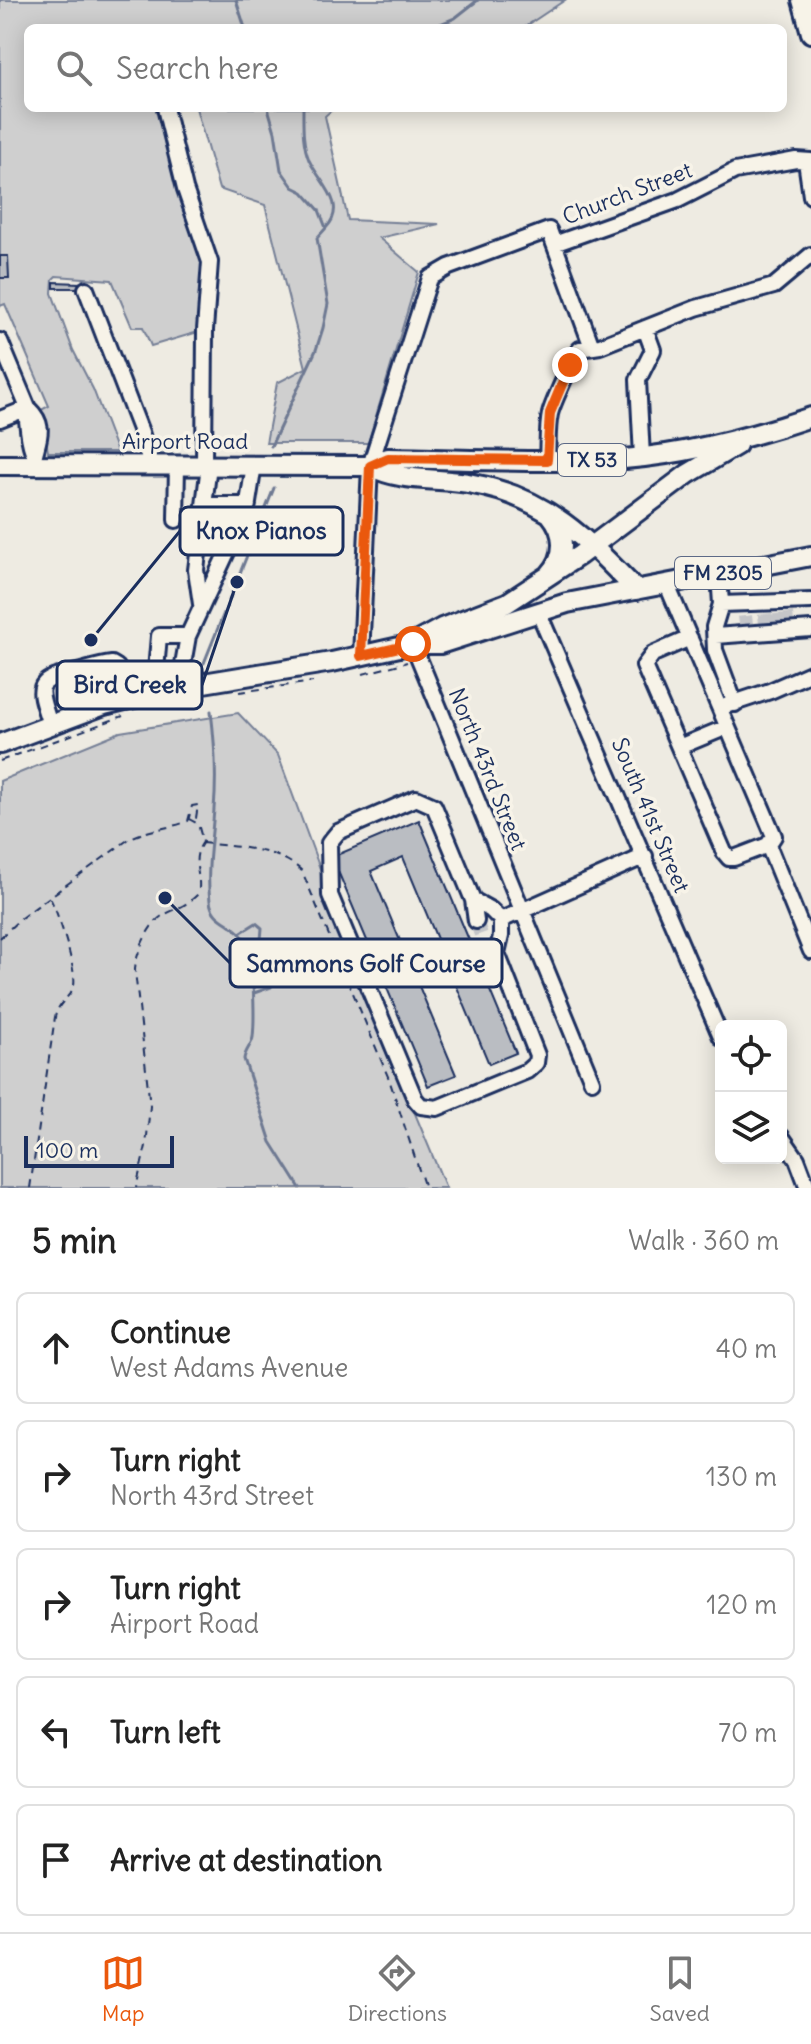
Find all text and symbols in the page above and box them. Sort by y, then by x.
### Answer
search box [24,24,787,112]
icon: search [52,46,96,90]
text: Search here [116,49,279,87]
street label: Church Street [558,155,696,231]
route end [552,347,588,383]
street label: Airport Road [122,427,248,455]
road number: TX 53 [558,444,626,476]
callout: Knox Pianos [180,507,343,555]
text: Knox Pianos [195,515,327,545]
road number: FM 2305 [675,557,771,589]
route start [395,626,431,662]
callout: Bird Creek [57,661,202,709]
text: Bird Creek [73,669,187,699]
street label: North 43rd Street [443,684,533,854]
street label: South 41st Street [606,733,696,897]
callout: Sammons Golf Course [230,939,502,987]
text: Sammons Golf Course [246,948,486,978]
map controls [715,1020,787,1164]
button: locate [715,1020,787,1092]
button: layers [715,1092,787,1164]
scale bar [24,1132,174,1168]
text: 100 m [36,1136,98,1164]
text: 5 min [32,1219,117,1262]
text: Walk · 360 m [628,1224,779,1257]
text: Continue [110,1313,231,1351]
icon: ahead [34,1326,78,1370]
text: 40 m [716,1332,777,1365]
text: West Adams Avenue [110,1351,348,1384]
text: Turn right [110,1441,241,1479]
icon: right [34,1454,78,1498]
text: 130 m [706,1460,777,1493]
text: North 43rd Street [110,1479,314,1512]
text: Turn right [110,1569,241,1607]
icon: right [34,1582,78,1626]
text: 120 m [706,1588,777,1621]
text: Airport Road [110,1607,259,1640]
icon: left [34,1710,78,1754]
text: Turn left [110,1713,221,1751]
text: 70 m [718,1716,777,1749]
icon: arrive [34,1838,78,1882]
text: Arrive at destination [110,1841,382,1879]
tab: Map [101,1951,145,2027]
tab: Directions [348,1951,447,2027]
tab: Saved [649,1951,710,2027]

